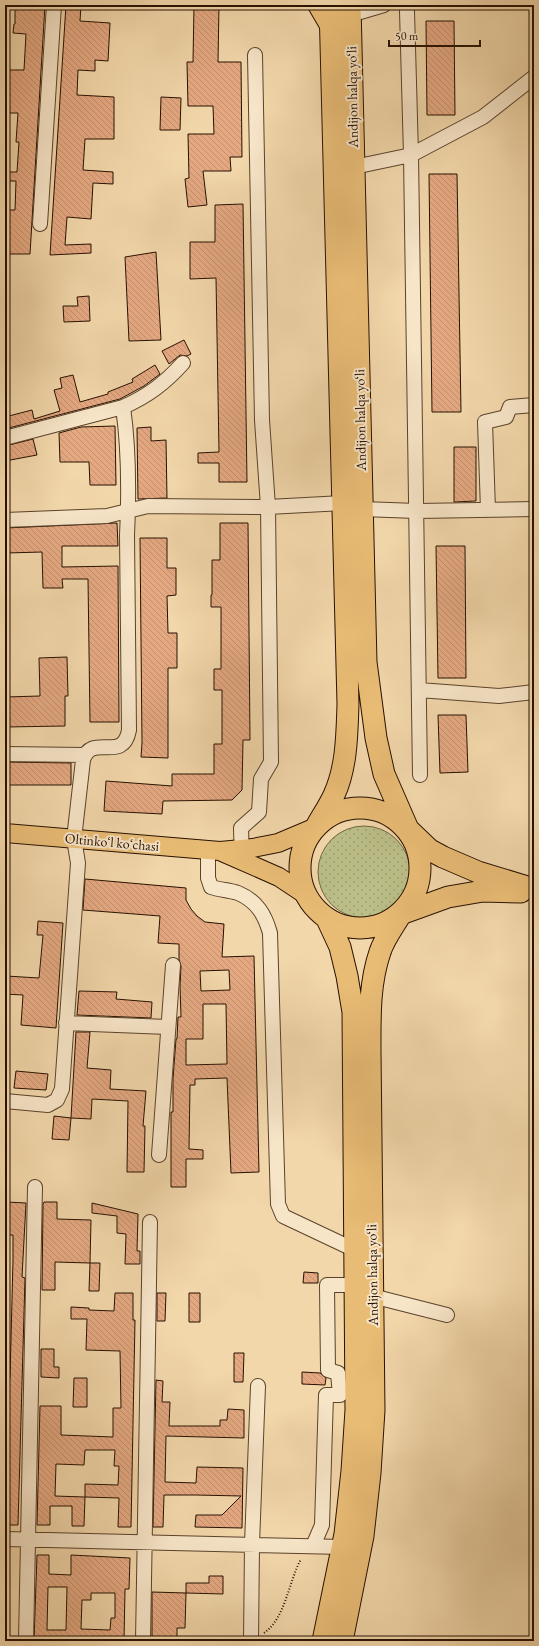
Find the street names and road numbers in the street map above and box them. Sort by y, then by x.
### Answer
street label: Andijon halqa yo‘li [342,45,362,149]
street label: Andijon halqa yo‘li [350,368,370,472]
street label: Oltinkoʻl koʻchasi [64,829,160,855]
street label: Andijon halqa yo‘li [362,1223,382,1327]

